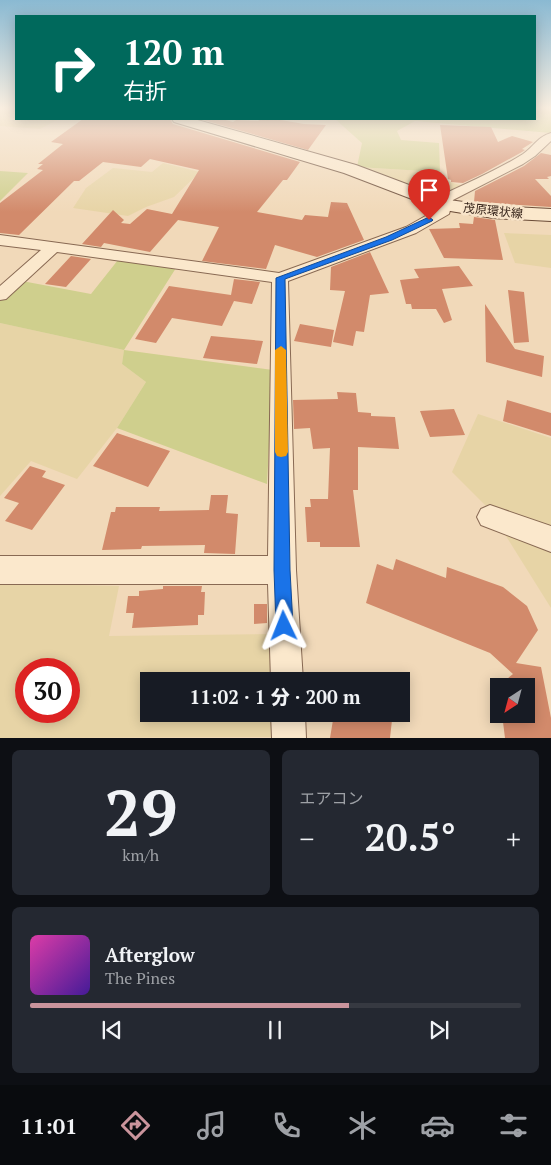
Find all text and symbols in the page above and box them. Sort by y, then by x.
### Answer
text: 120 m [123,29,224,75]
icon: right [40,35,105,100]
text: 右折 [123,76,167,105]
pin [408,169,450,220]
icon: arrive [415,176,443,204]
street label: 茂原環状線 [462,200,524,221]
position arrow [257,599,309,651]
speed limit sign: 30 [15,658,80,723]
north arrow [490,678,535,722]
map controls [490,678,535,723]
text: 11:02 · 1 分 · 200 m [190,684,360,709]
text: 29 [104,768,177,855]
text: エアコン [300,787,364,809]
text: 20.5° [365,812,456,862]
text: − [300,820,314,857]
text: + [506,820,521,857]
text: km/h [122,844,159,866]
text: Afterglow [105,942,195,967]
text: The Pines [105,967,175,989]
icon: previous [98,1016,126,1044]
icon: pause [261,1016,289,1044]
icon: next [425,1016,453,1044]
icon: directions [118,1108,153,1143]
icon: music [194,1108,229,1143]
icon: phone [269,1108,304,1143]
icon: climate [345,1108,380,1143]
icon: car [420,1108,455,1143]
icon: filters [496,1108,531,1143]
text: 11:01 [20,1111,78,1140]

